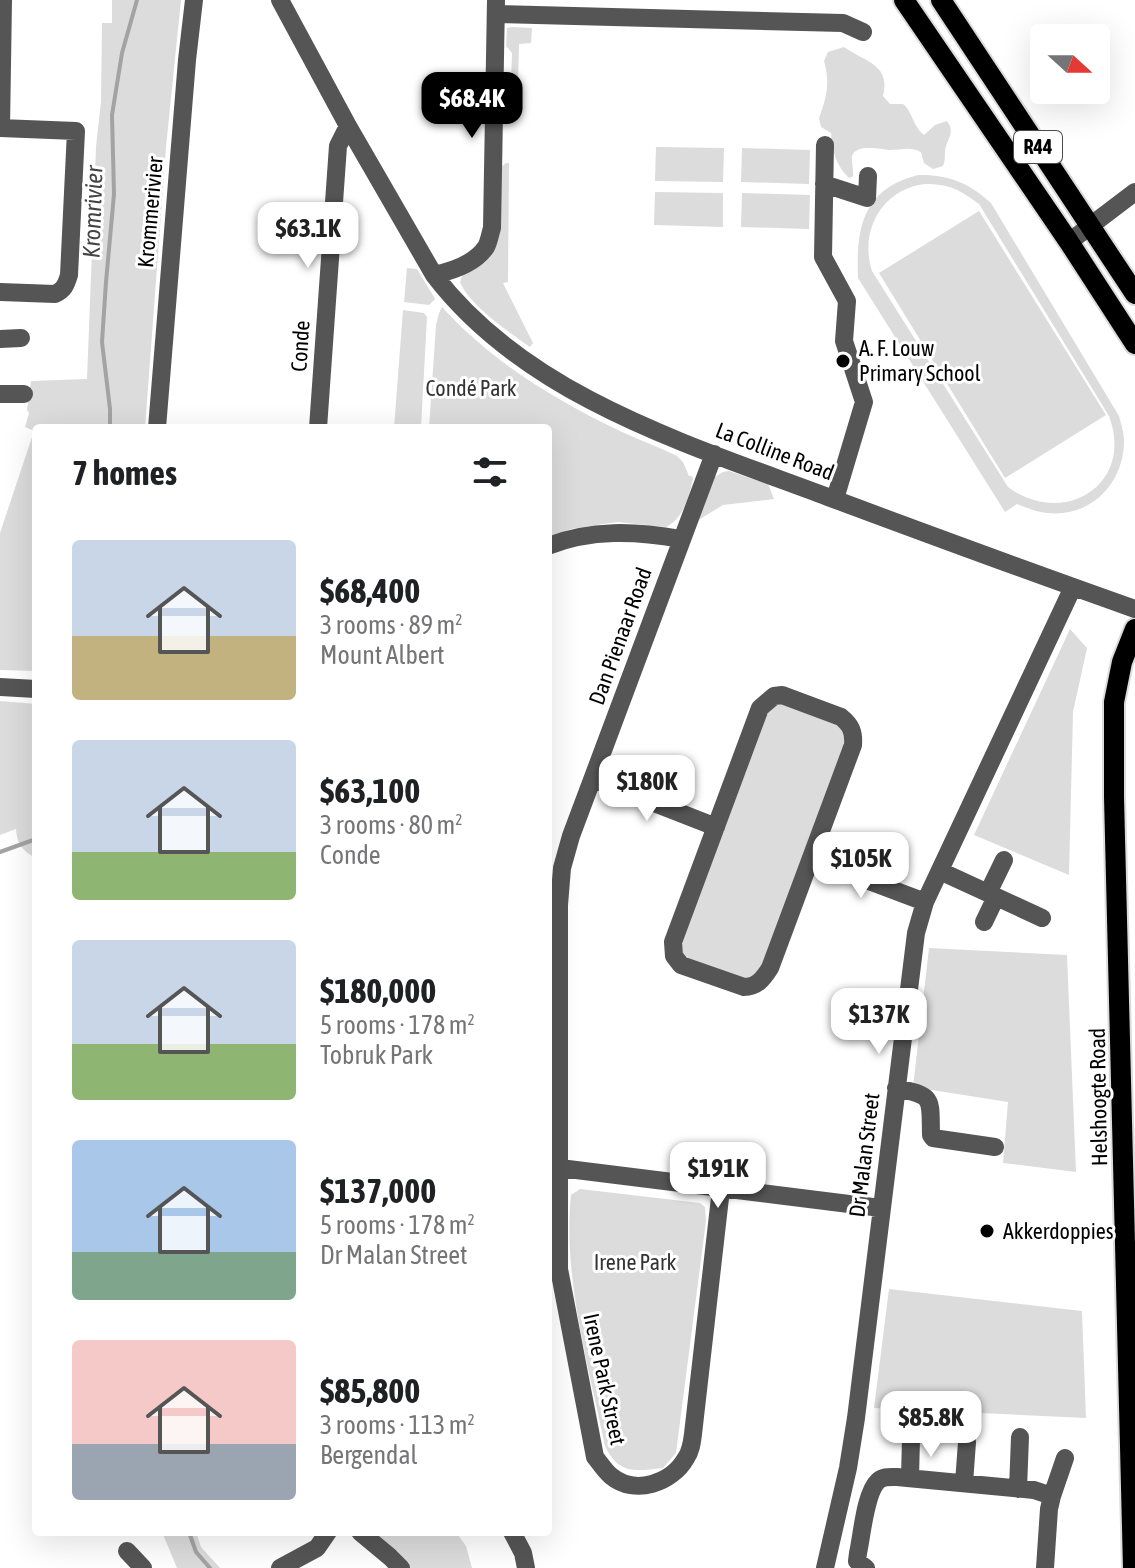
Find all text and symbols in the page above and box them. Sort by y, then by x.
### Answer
north arrow [1030,24,1110,104]
map controls [1030,24,1110,104]
pin: $68.4K [407,72,537,140]
text: $68.4K [440,83,504,113]
road number: R44 [1014,131,1062,163]
street label: Krommerivier [132,155,168,269]
water label: Kromrivier [77,164,108,259]
pin: $63.1K [243,202,373,270]
text: $63.1K [276,213,340,243]
street label: Conde [285,319,315,373]
place label: A. F. Louw Primary School [859,335,981,386]
marker: A. F. Louw Primary School [834,352,852,370]
park label: Condé Park [425,375,517,401]
street label: La Colline Road [712,417,838,485]
icon: filters [468,450,512,494]
text: 7 homes [72,453,177,492]
street label: Dan Pienaar Road [583,564,657,708]
text: $68,400 [320,571,420,610]
icon: home [136,572,232,668]
text: 3 rooms · 89 m² [320,610,462,640]
text: Mount Albert [320,640,445,670]
pin: $180K [591,755,703,823]
text: $180K [617,766,677,796]
text: $63,100 [320,771,420,810]
icon: home [136,772,232,868]
text: 3 rooms · 80 m² [320,810,462,840]
pin: $105K [805,832,917,900]
text: Conde [320,840,381,870]
text: $105K [831,843,891,873]
text: $180,000 [320,971,436,1010]
icon: home [136,972,232,1068]
pin: $137K [823,988,935,1056]
text: $137K [849,999,909,1029]
text: 5 rooms · 178 m² [320,1010,475,1040]
street label: Helshoogte Road [1084,1028,1112,1166]
text: Tobruk Park [320,1040,433,1070]
street label: Dr Malan Street [843,1091,885,1219]
pin: $191K [662,1142,774,1210]
text: $191K [688,1153,748,1183]
text: $137,000 [320,1171,436,1210]
icon: home [136,1172,232,1268]
text: 5 rooms · 178 m² [320,1210,475,1240]
place label: Akkerdoppies [1003,1218,1114,1244]
marker: Akkerdoppies [978,1222,996,1240]
text: Dr Malan Street [320,1240,468,1270]
park label: Irene Park [594,1249,677,1275]
street label: Irene Park Street [578,1311,632,1447]
text: $85,800 [320,1371,420,1410]
icon: home [136,1372,232,1468]
pin: $85.8K [866,1391,996,1459]
text: $85.8K [899,1402,963,1432]
text: 3 rooms · 113 m² [320,1410,475,1440]
text: Bergendal [320,1440,417,1470]

